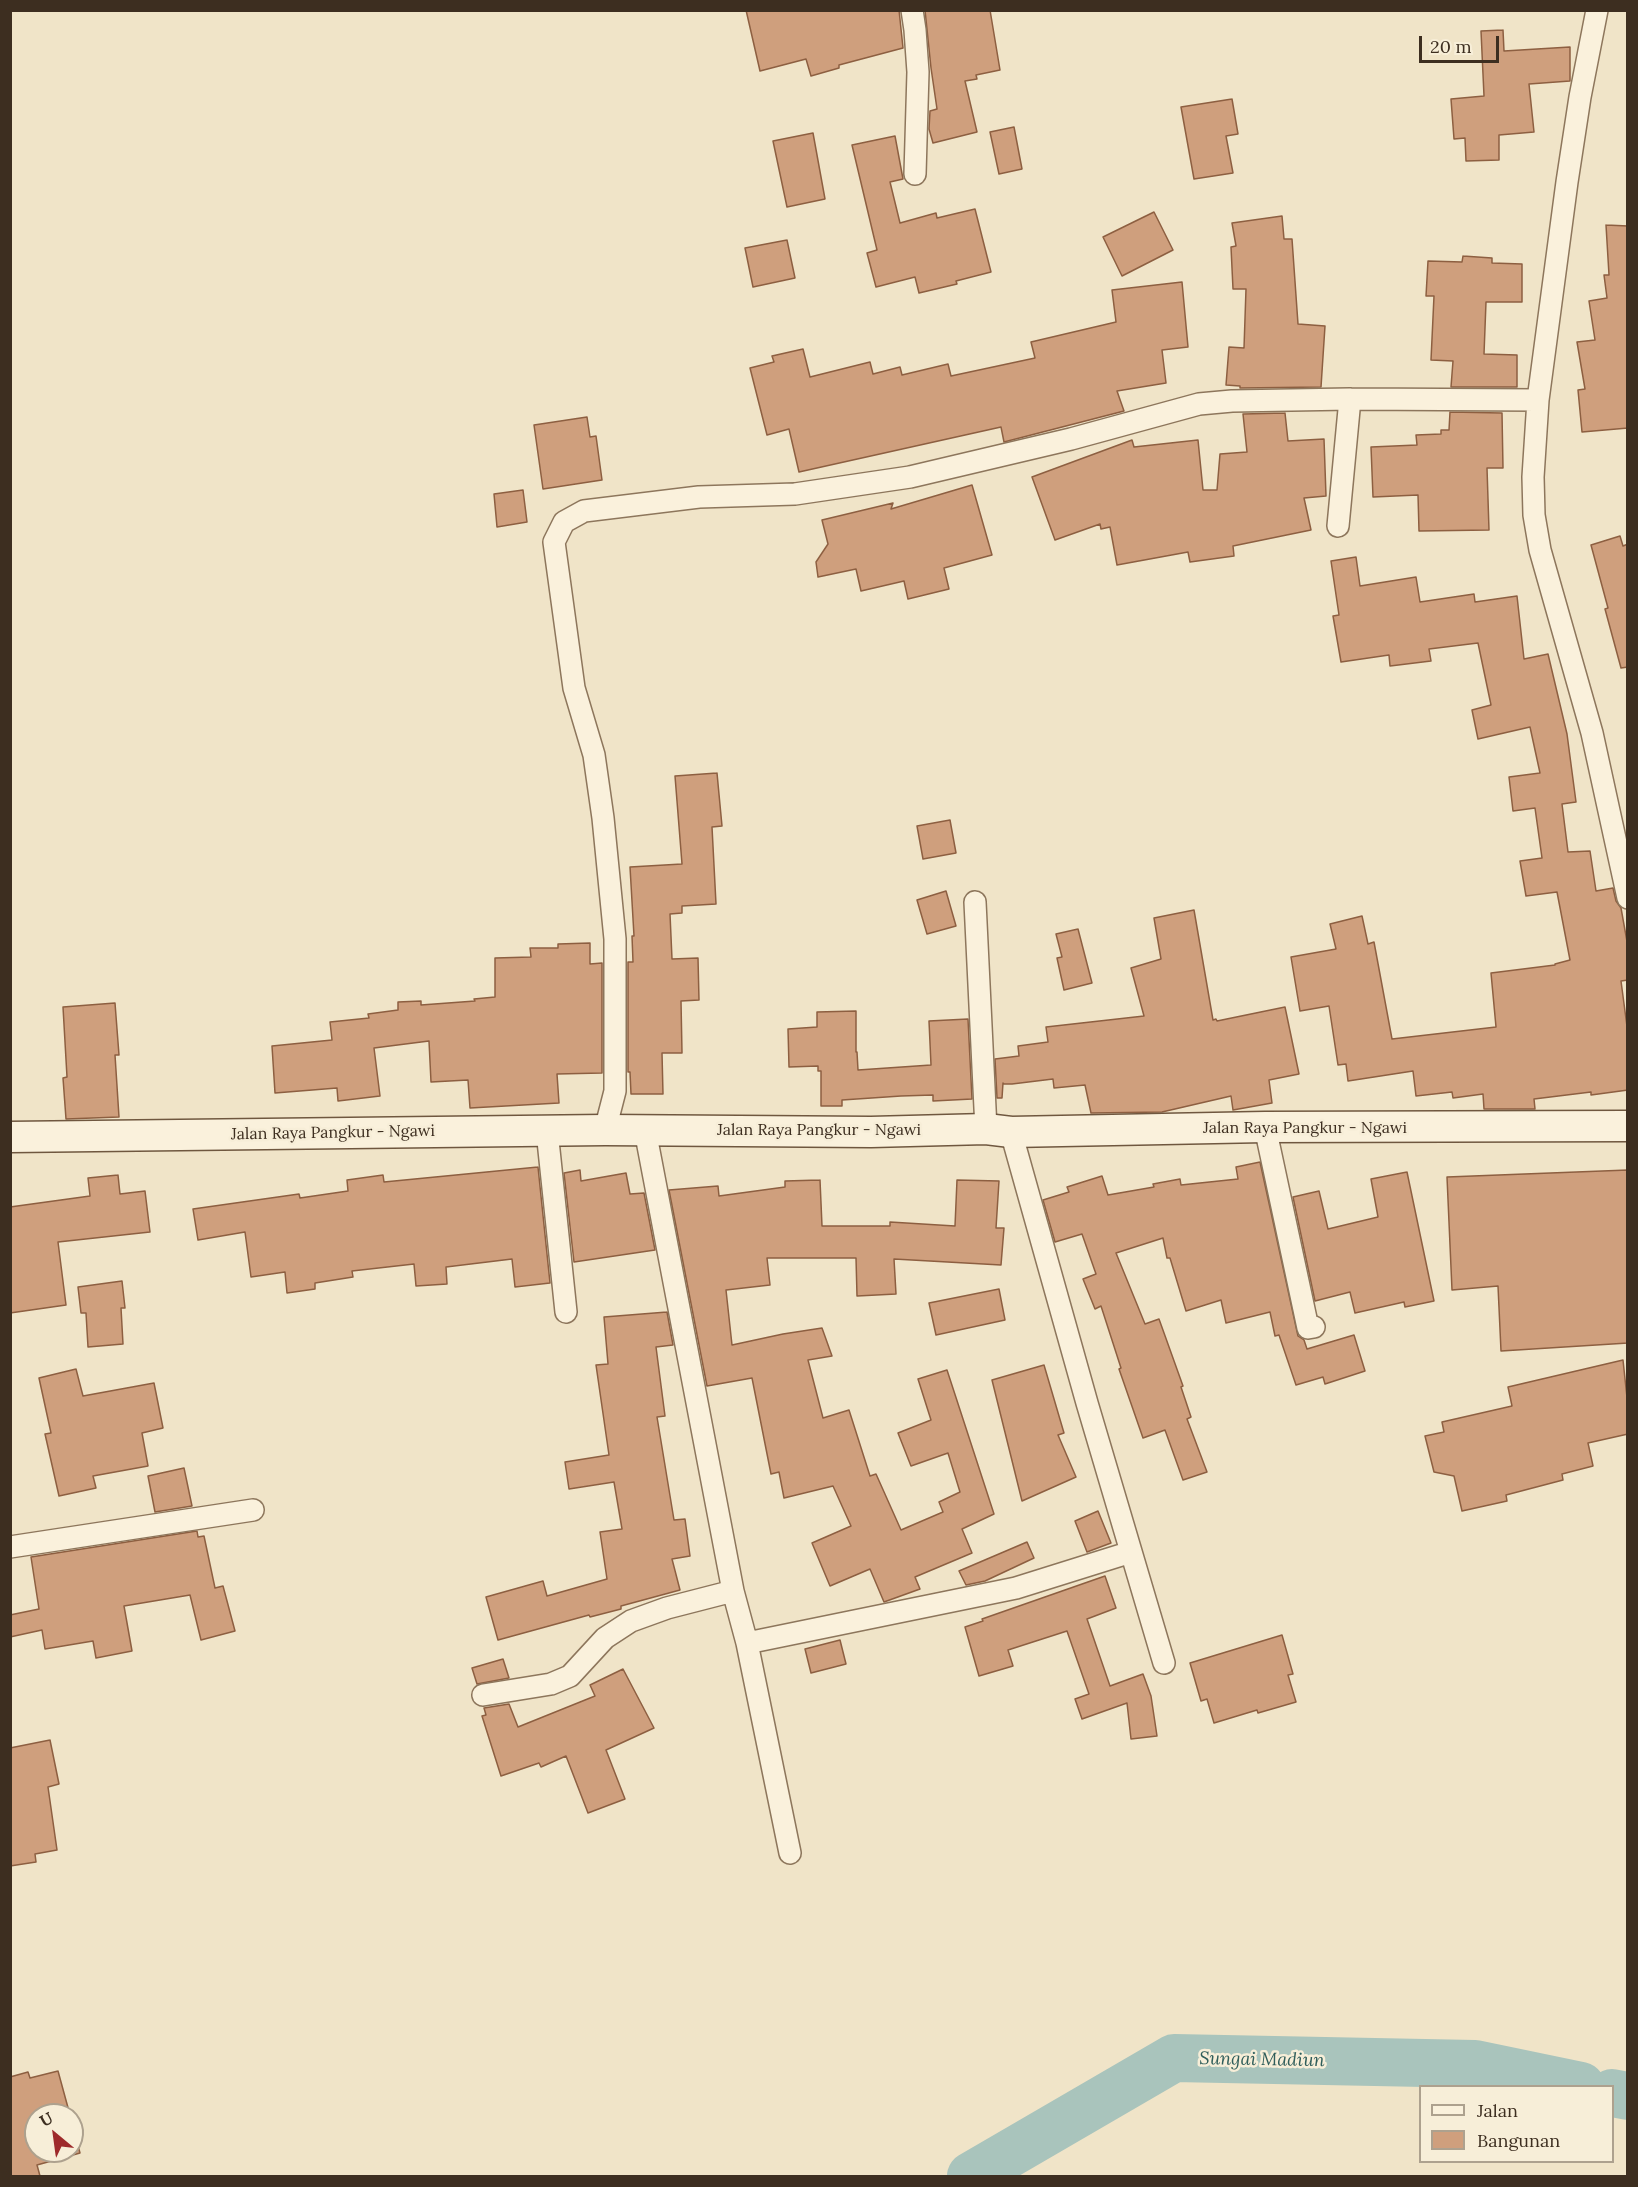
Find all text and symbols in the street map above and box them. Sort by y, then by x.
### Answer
scale bar [1422,24,1502,62]
text: 20 m [1430,35,1472,58]
street label: Jalan Raya Pangkur - Ngawi [1203,1118,1407,1138]
street label: Jalan Raya Pangkur - Ngawi [717,1120,921,1140]
street label: Jalan Raya Pangkur - Ngawi [231,1122,435,1144]
water label: Sungai Madiun [1199,2048,1325,2072]
legend [1419,2085,1614,2163]
text: Jalan [1477,2099,1518,2122]
north arrow [24,2103,84,2163]
text: U [36,2107,56,2131]
text: Bangunan [1477,2129,1560,2152]

